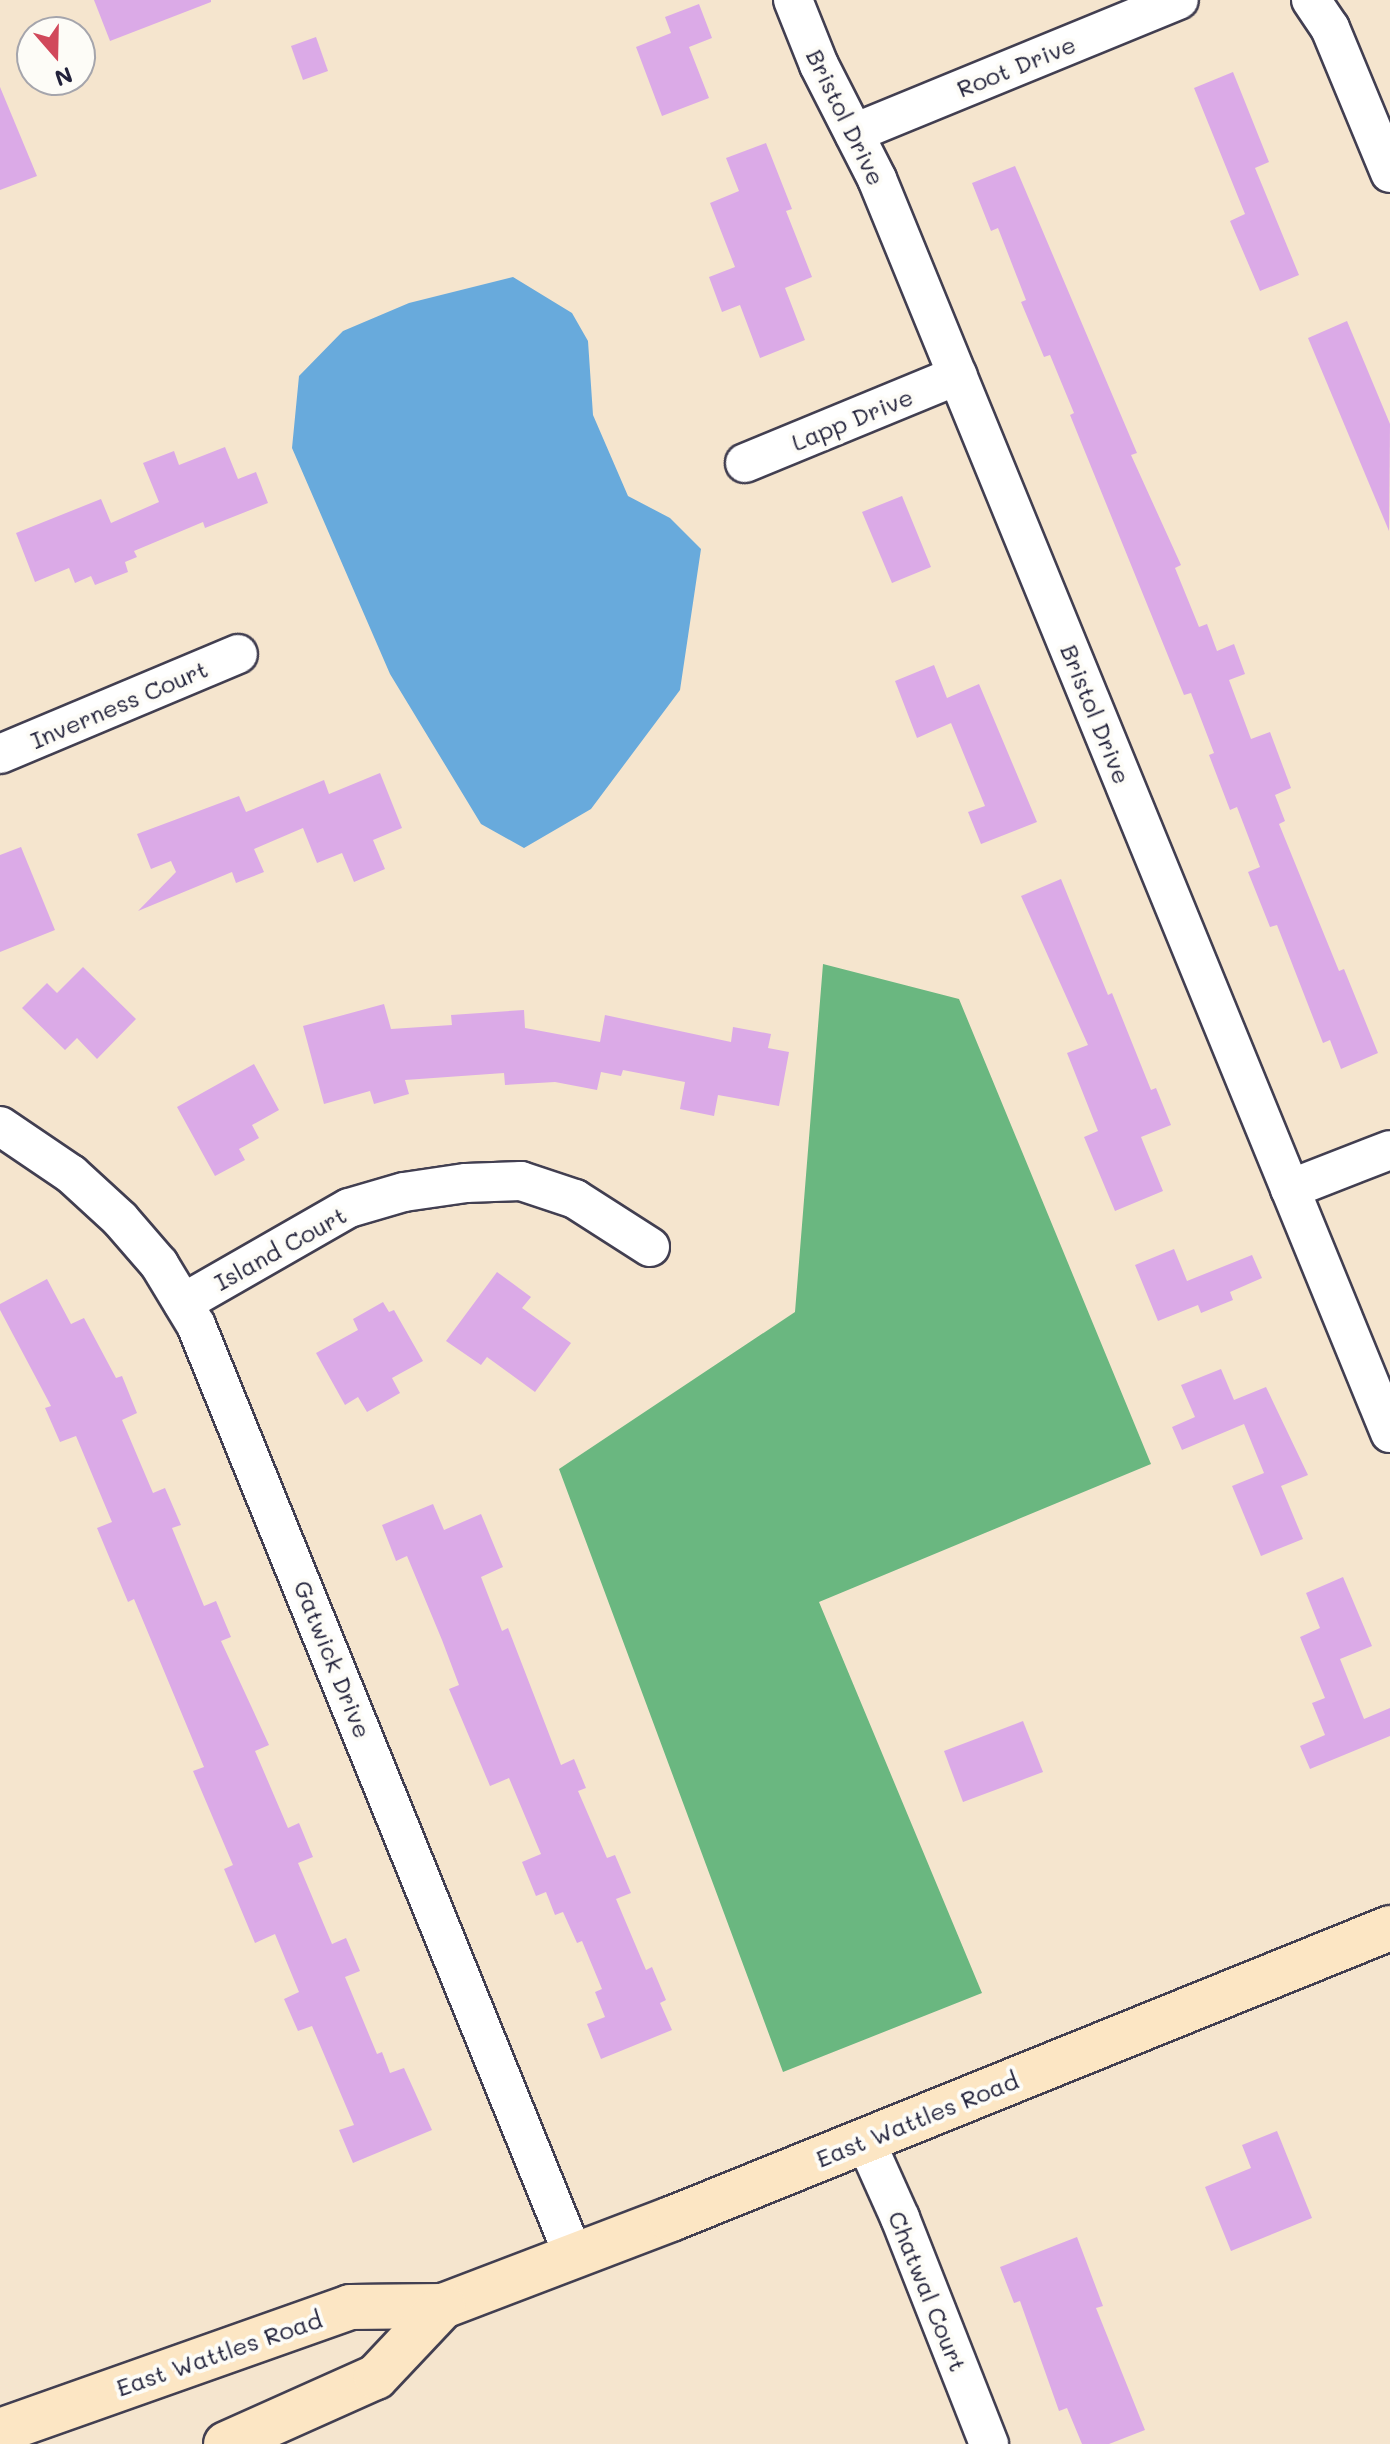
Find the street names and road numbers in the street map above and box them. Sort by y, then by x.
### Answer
street label: Root Drive [952,29,1080,103]
street label: Bristol Drive [801,44,891,190]
street label: Lapp Drive [787,382,917,456]
street label: Bristol Drive [1055,640,1137,788]
street label: Inverness Court [26,654,212,754]
street label: Island Court [209,1200,351,1296]
street label: Gatwick Drive [288,1576,378,1742]
street label: East Wattles Road [812,2065,1022,2173]
street label: Chatwal Court [883,2207,973,2375]
street label: East Wattles Road [112,2304,326,2402]

